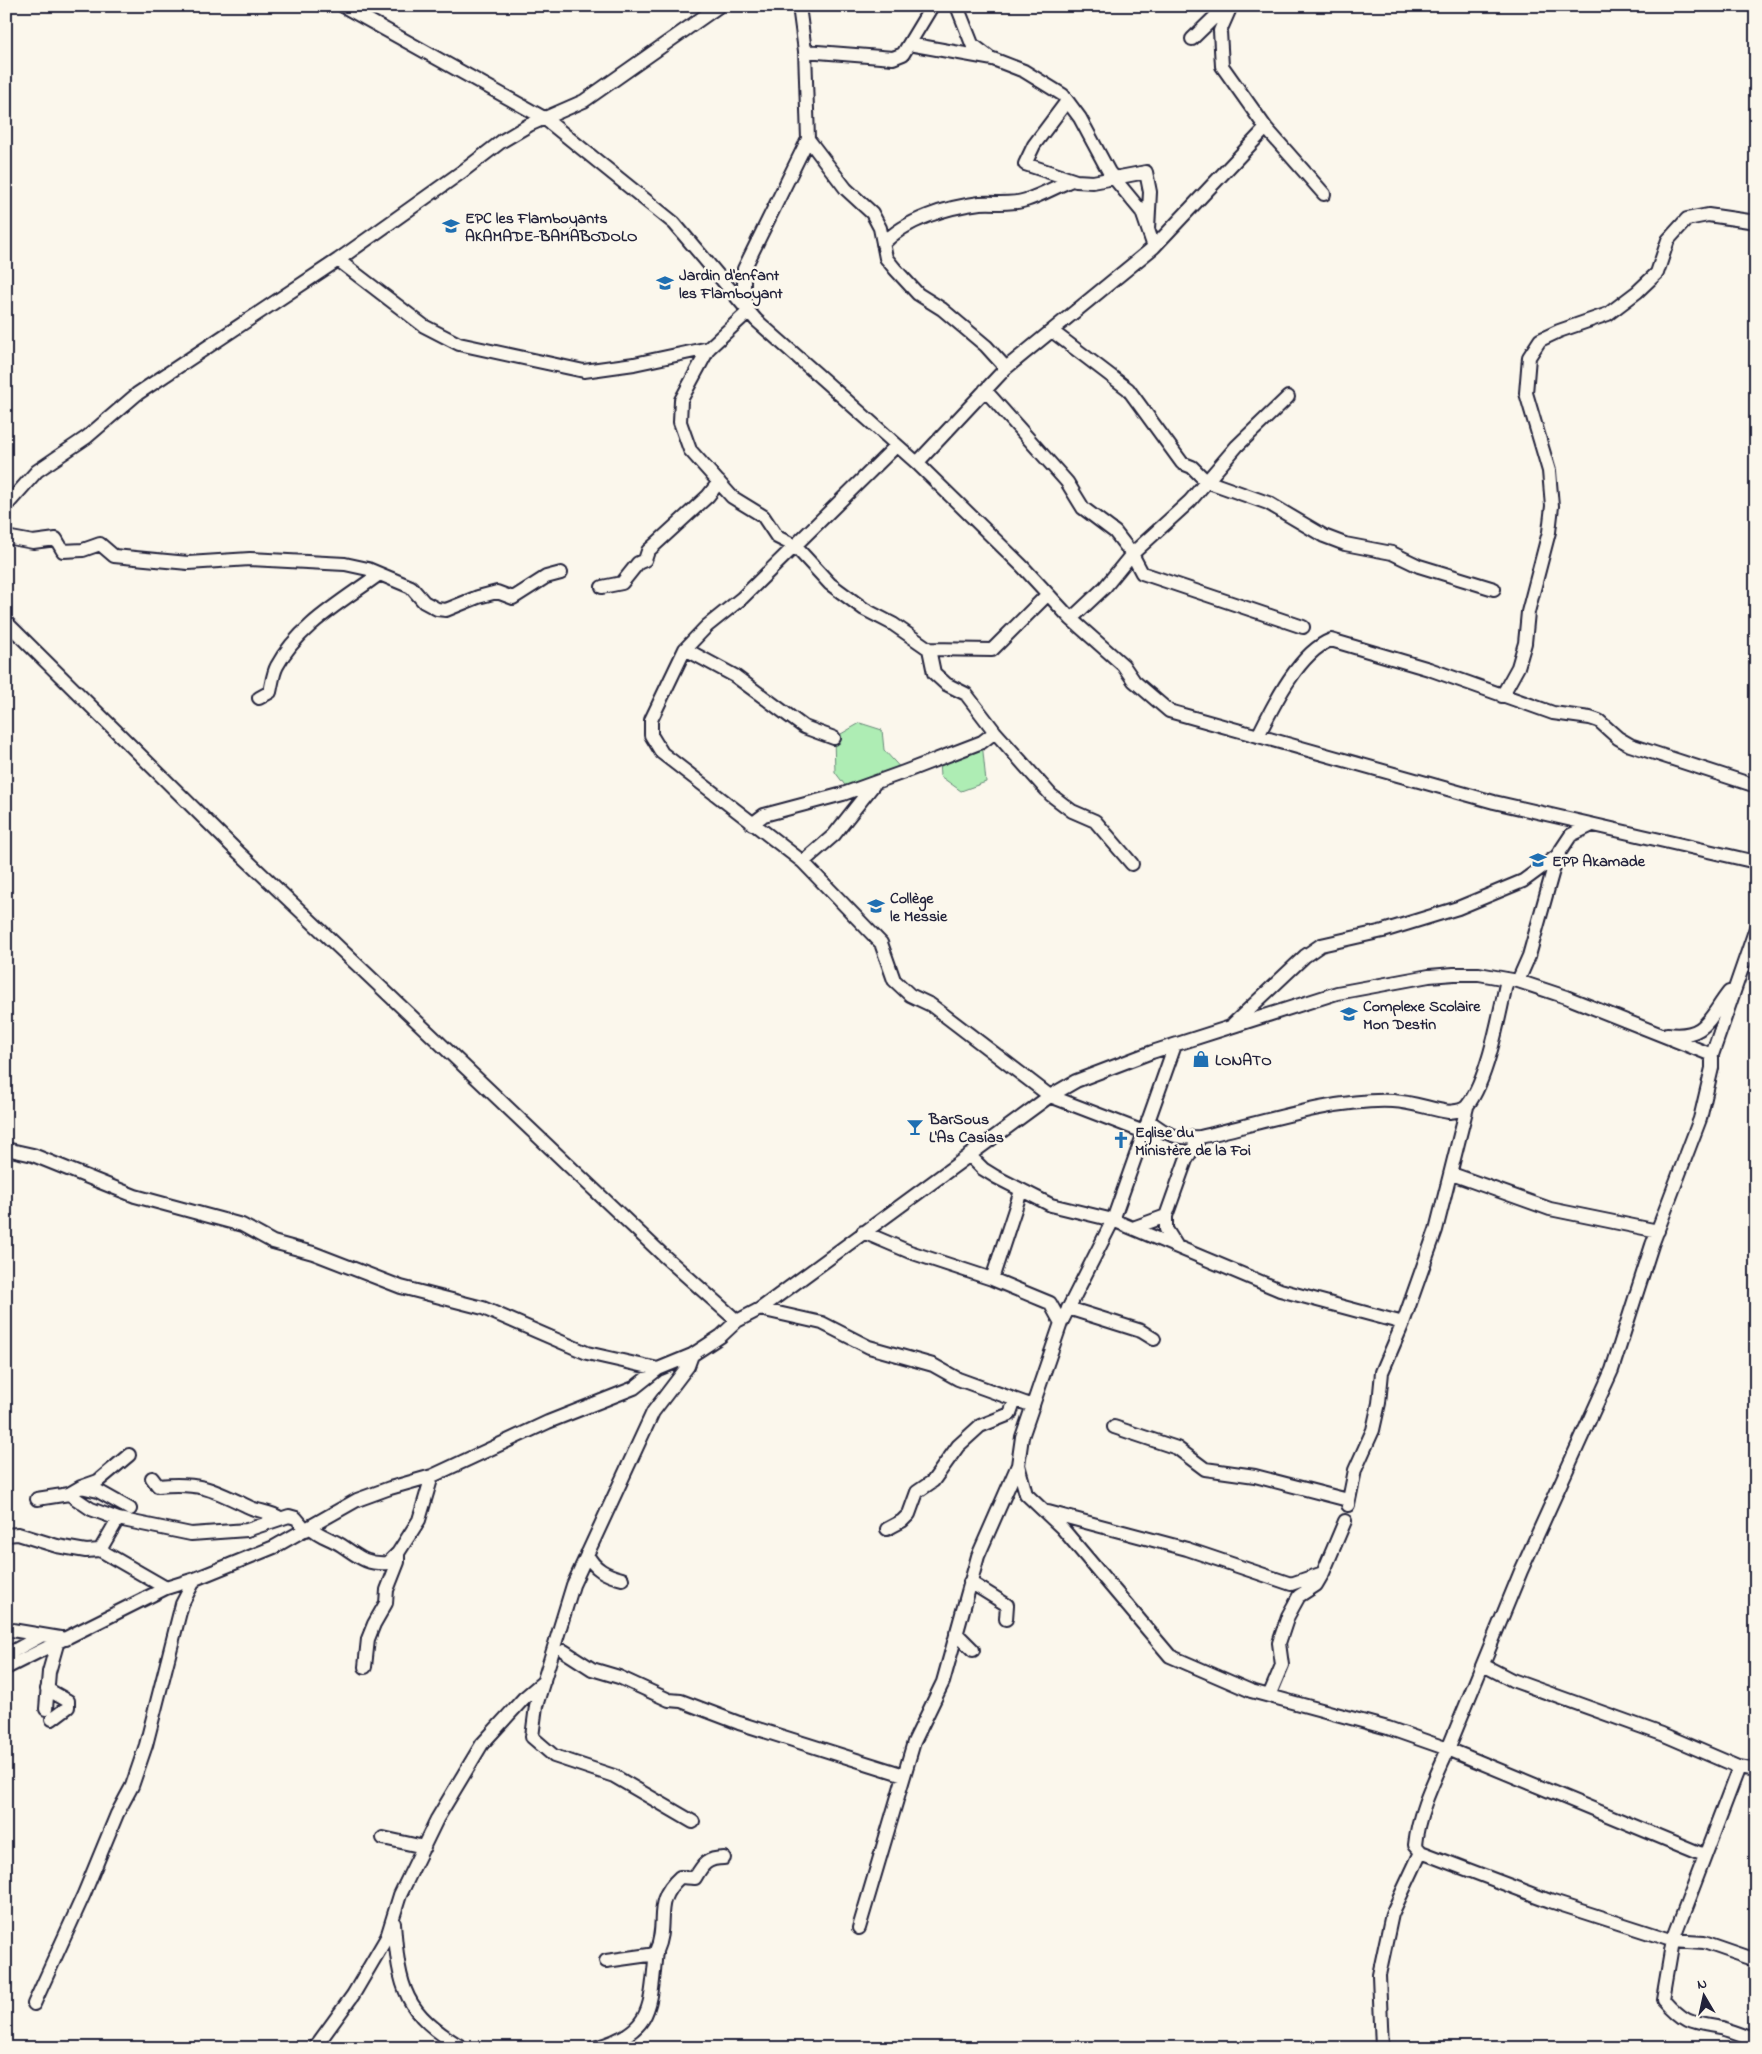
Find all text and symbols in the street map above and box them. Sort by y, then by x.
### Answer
place label: EPC les Flamboyants AKAMADE-BAMABODOLO [465,207,638,249]
school or university icon: EPC les Flamboyants AKAMADE-BAMABODOLO [441,216,461,236]
place label: Jardin d'enfant les Flamboyant [679,264,783,307]
school or university icon: Jardin d'enfant les Flamboyant [655,273,675,293]
school or university icon: EPP Akamade [1528,850,1548,870]
place label: EPP Akamade [1552,850,1646,874]
place label: Collège le Messie [890,887,948,929]
school or university icon: Collège le Messie [866,896,886,916]
place label: Complexe Scolaire Mon Destin [1363,995,1481,1037]
school or university icon: Complexe Scolaire Mon Destin [1339,1004,1359,1024]
shop icon: LONATO [1191,1049,1211,1069]
place label: LONATO [1215,1049,1272,1073]
place label: BarSous L'As Casias [928,1108,1004,1150]
bar icon: BarSous L'As Casias [905,1117,925,1137]
place label: Eglise du Ministère de la Foi [1135,1121,1251,1163]
church icon: Eglise du Ministère de la Foi [1111,1130,1131,1150]
north arrow [1680,1972,1730,2022]
text: N [1696,1974,1709,1996]

